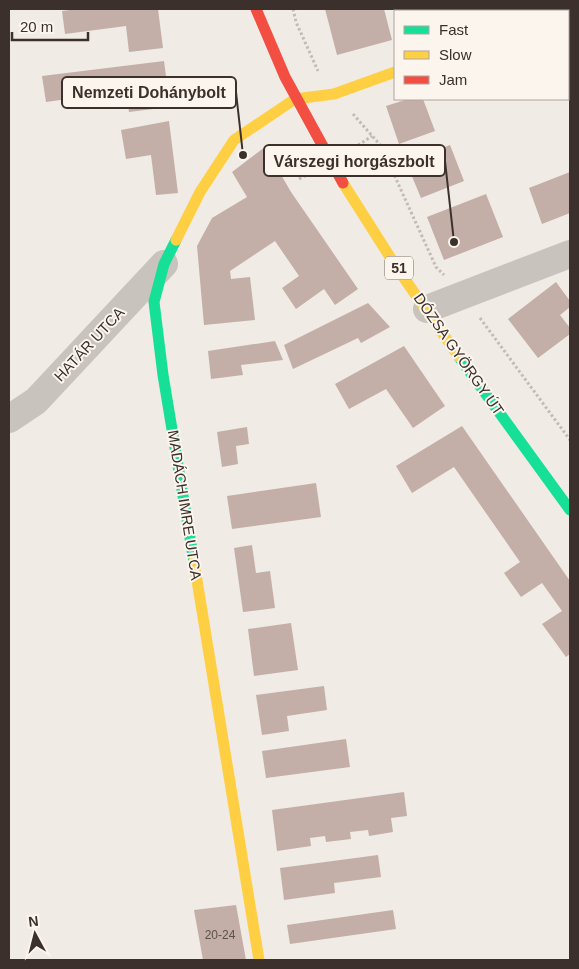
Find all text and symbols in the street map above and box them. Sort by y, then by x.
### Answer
scale bar [12,10,89,42]
legend [394,10,569,100]
text: 20 m [20,18,53,35]
text: Fast [439,21,469,38]
text: Slow [439,46,472,63]
text: Jam [439,71,467,88]
callout: Nemzeti Dohánybolt [62,77,236,108]
text: Nemzeti Dohánybolt [72,84,227,101]
callout: Várszegi horgászbolt [264,145,445,176]
text: Várszegi horgászbolt [274,153,435,170]
road number: 51 [385,256,413,280]
street label: DÓZSA GYÖRGY ÚT [411,290,507,418]
street label: HATÁR UTCA [50,304,128,384]
street label: MADÁCH IMRE UTCA [165,429,205,581]
north arrow [10,909,60,959]
text: N [27,913,39,930]
house number: 20-24 [205,928,236,942]

